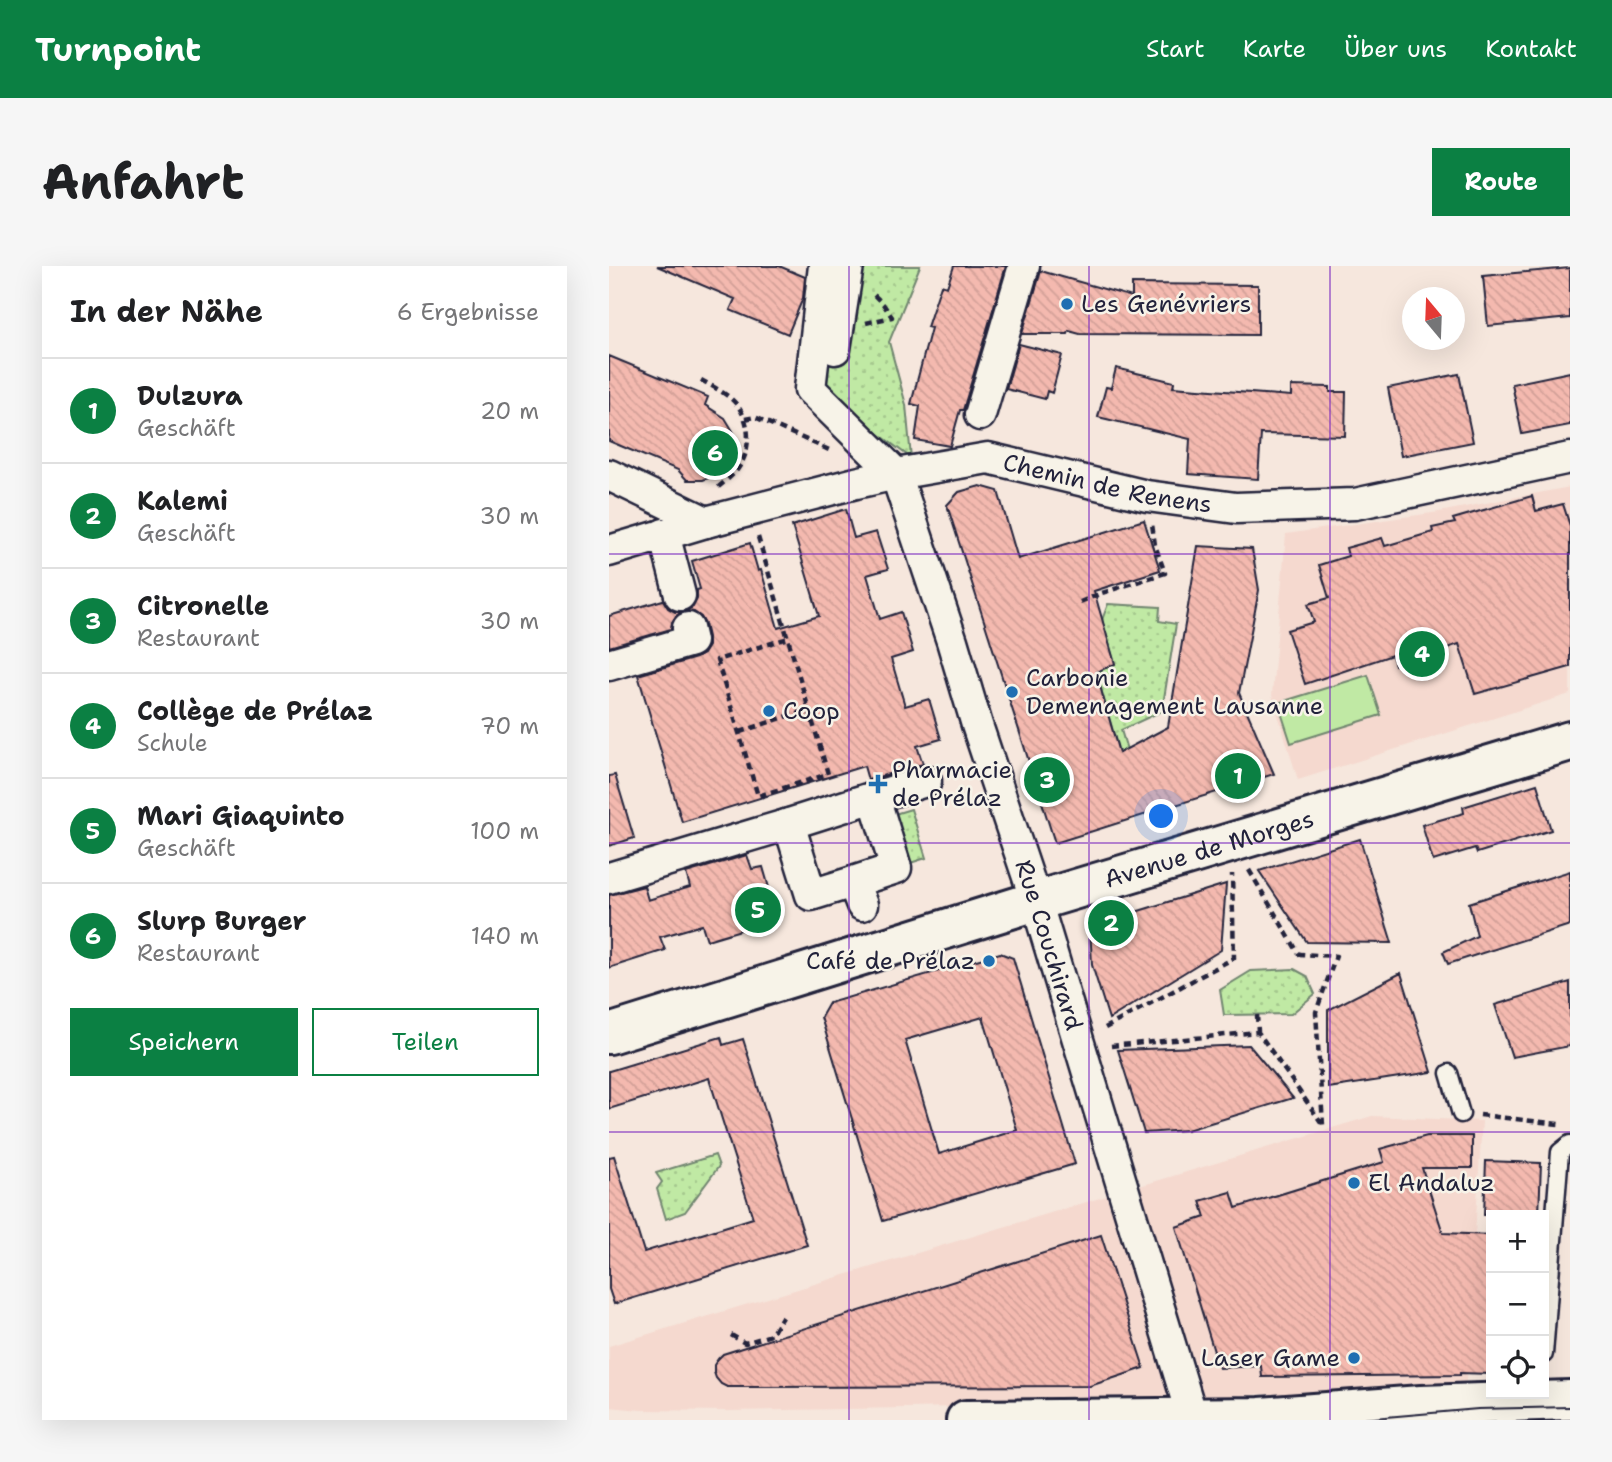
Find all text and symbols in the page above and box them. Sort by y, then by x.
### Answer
text: Turnpoint [35,27,201,72]
text: Start [1146,33,1205,65]
text: Karte [1243,33,1306,65]
text: Über uns [1344,33,1447,65]
text: Kontakt [1485,33,1577,65]
button: Route [1432,148,1570,216]
text: Anfahrt [42,149,244,215]
north arrow [1402,287,1465,350]
place label: Les Genévriers [1081,288,1251,320]
text: In der Nähe [70,291,263,332]
marker: Les Genévriers [1059,296,1075,312]
text: 6 Ergebnisse [397,297,539,327]
text: Dulzura [137,378,243,413]
text: 1 [88,396,98,426]
text: 20 m [480,396,539,426]
text: Geschäft [137,413,236,443]
pin: 6 [692,427,738,479]
street label: Chemin de Renens [1000,446,1214,521]
text: Kalemi [137,483,228,518]
text: 2 [85,501,101,531]
text: 30 m [480,501,539,531]
text: Geschäft [137,518,236,548]
text: Citronelle [137,588,269,623]
text: 3 [85,606,101,636]
text: 30 m [480,606,539,636]
text: Restaurant [137,623,260,653]
pin: 4 [1399,628,1445,680]
place label: Carbonie Demenagement Lausanne [1026,662,1323,722]
marker: Carbonie Demenagement Lausanne [1004,684,1020,700]
text: Collège de Prélaz [137,693,373,728]
place label: Coop [783,695,840,727]
marker: Coop [761,703,777,719]
text: 4 [85,711,101,741]
text: 70 m [480,711,539,741]
text: Schule [137,728,208,758]
pin: 1 [1215,750,1261,802]
place label: Pharmacie de Prélaz [892,754,1012,814]
pin: 3 [1024,754,1070,806]
marker: Pharmacie de Prélaz [870,776,886,792]
text: Mari Giaquinto [137,798,345,833]
your location [1144,799,1178,833]
street label: Avenue de Morges [1101,803,1318,896]
text: 5 [86,816,100,846]
text: 100 m [470,816,539,846]
text: Geschäft [137,833,236,863]
street label: Rue Couchirard [1007,856,1090,1034]
pin: 5 [735,884,781,936]
pin: 2 [1088,897,1134,949]
text: Slurp Burger [137,903,306,938]
text: 6 [85,921,101,951]
text: 140 m [471,921,539,951]
text: Restaurant [137,938,260,968]
place label: Café de Prélaz [806,945,975,977]
marker: Café de Prélaz [981,953,997,969]
button: Speichern [70,1008,298,1076]
button: Teilen [312,1008,539,1076]
place label: El Andaluz [1368,1167,1495,1199]
marker: El Andaluz [1346,1175,1362,1191]
map controls [1486,1210,1549,1399]
button: + [1486,1210,1549,1273]
button: − [1486,1273,1549,1336]
button: locate [1486,1336,1549,1399]
place label: Laser Game [1201,1342,1340,1374]
marker: Laser Game [1346,1350,1362,1366]

